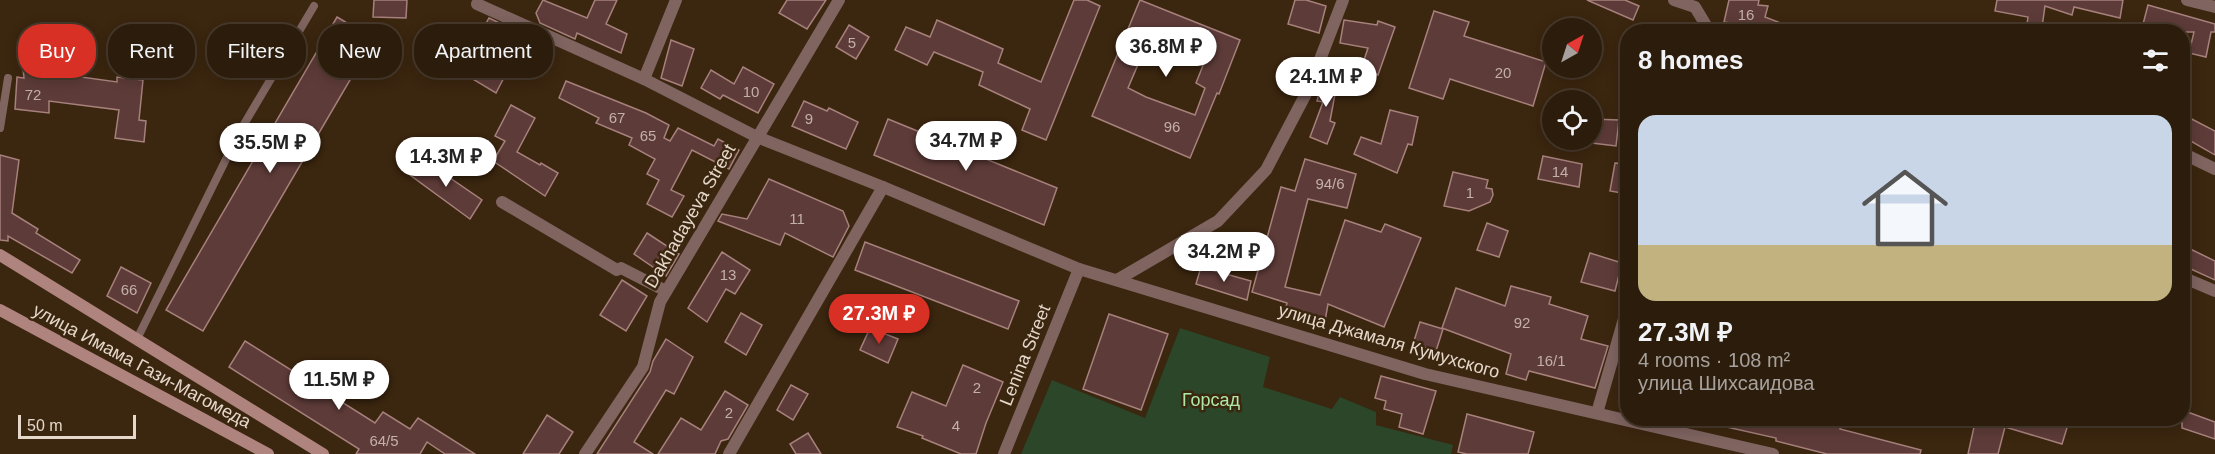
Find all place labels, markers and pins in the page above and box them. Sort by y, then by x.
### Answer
pin: 36.8M ₽ [1111,27,1221,78]
pin: 24.1M ₽ [1271,57,1381,108]
pin: 34.7M ₽ [911,121,1021,172]
pin: 35.5M ₽ [215,123,325,174]
pin: 14.3M ₽ [391,137,501,188]
pin: 34.2M ₽ [1169,232,1279,283]
pin: 27.3M ₽ [824,294,934,345]
pin: 11.5M ₽ [284,360,394,411]

